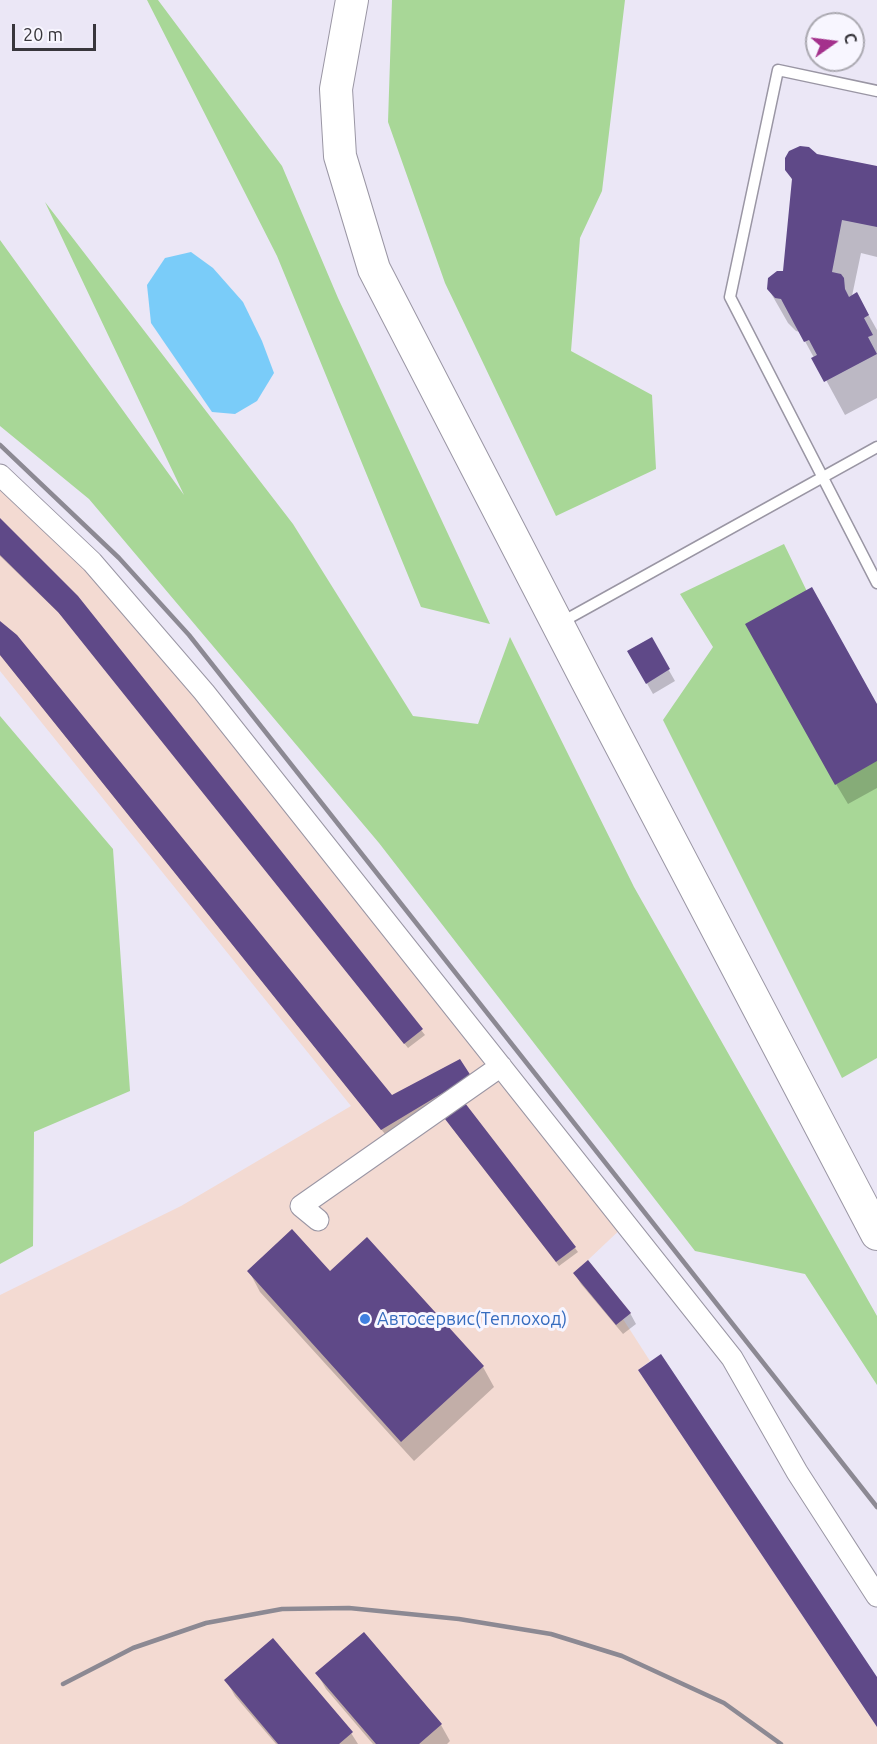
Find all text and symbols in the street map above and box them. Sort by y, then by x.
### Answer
scale bar [15,12,99,50]
north arrow [805,12,865,72]
text: 20 m [23,24,63,44]
text: С [841,31,860,45]
place label: Автосервис(Теплоход) [377,1308,567,1330]
marker: Автосервис(Теплоход) [358,1312,372,1326]

